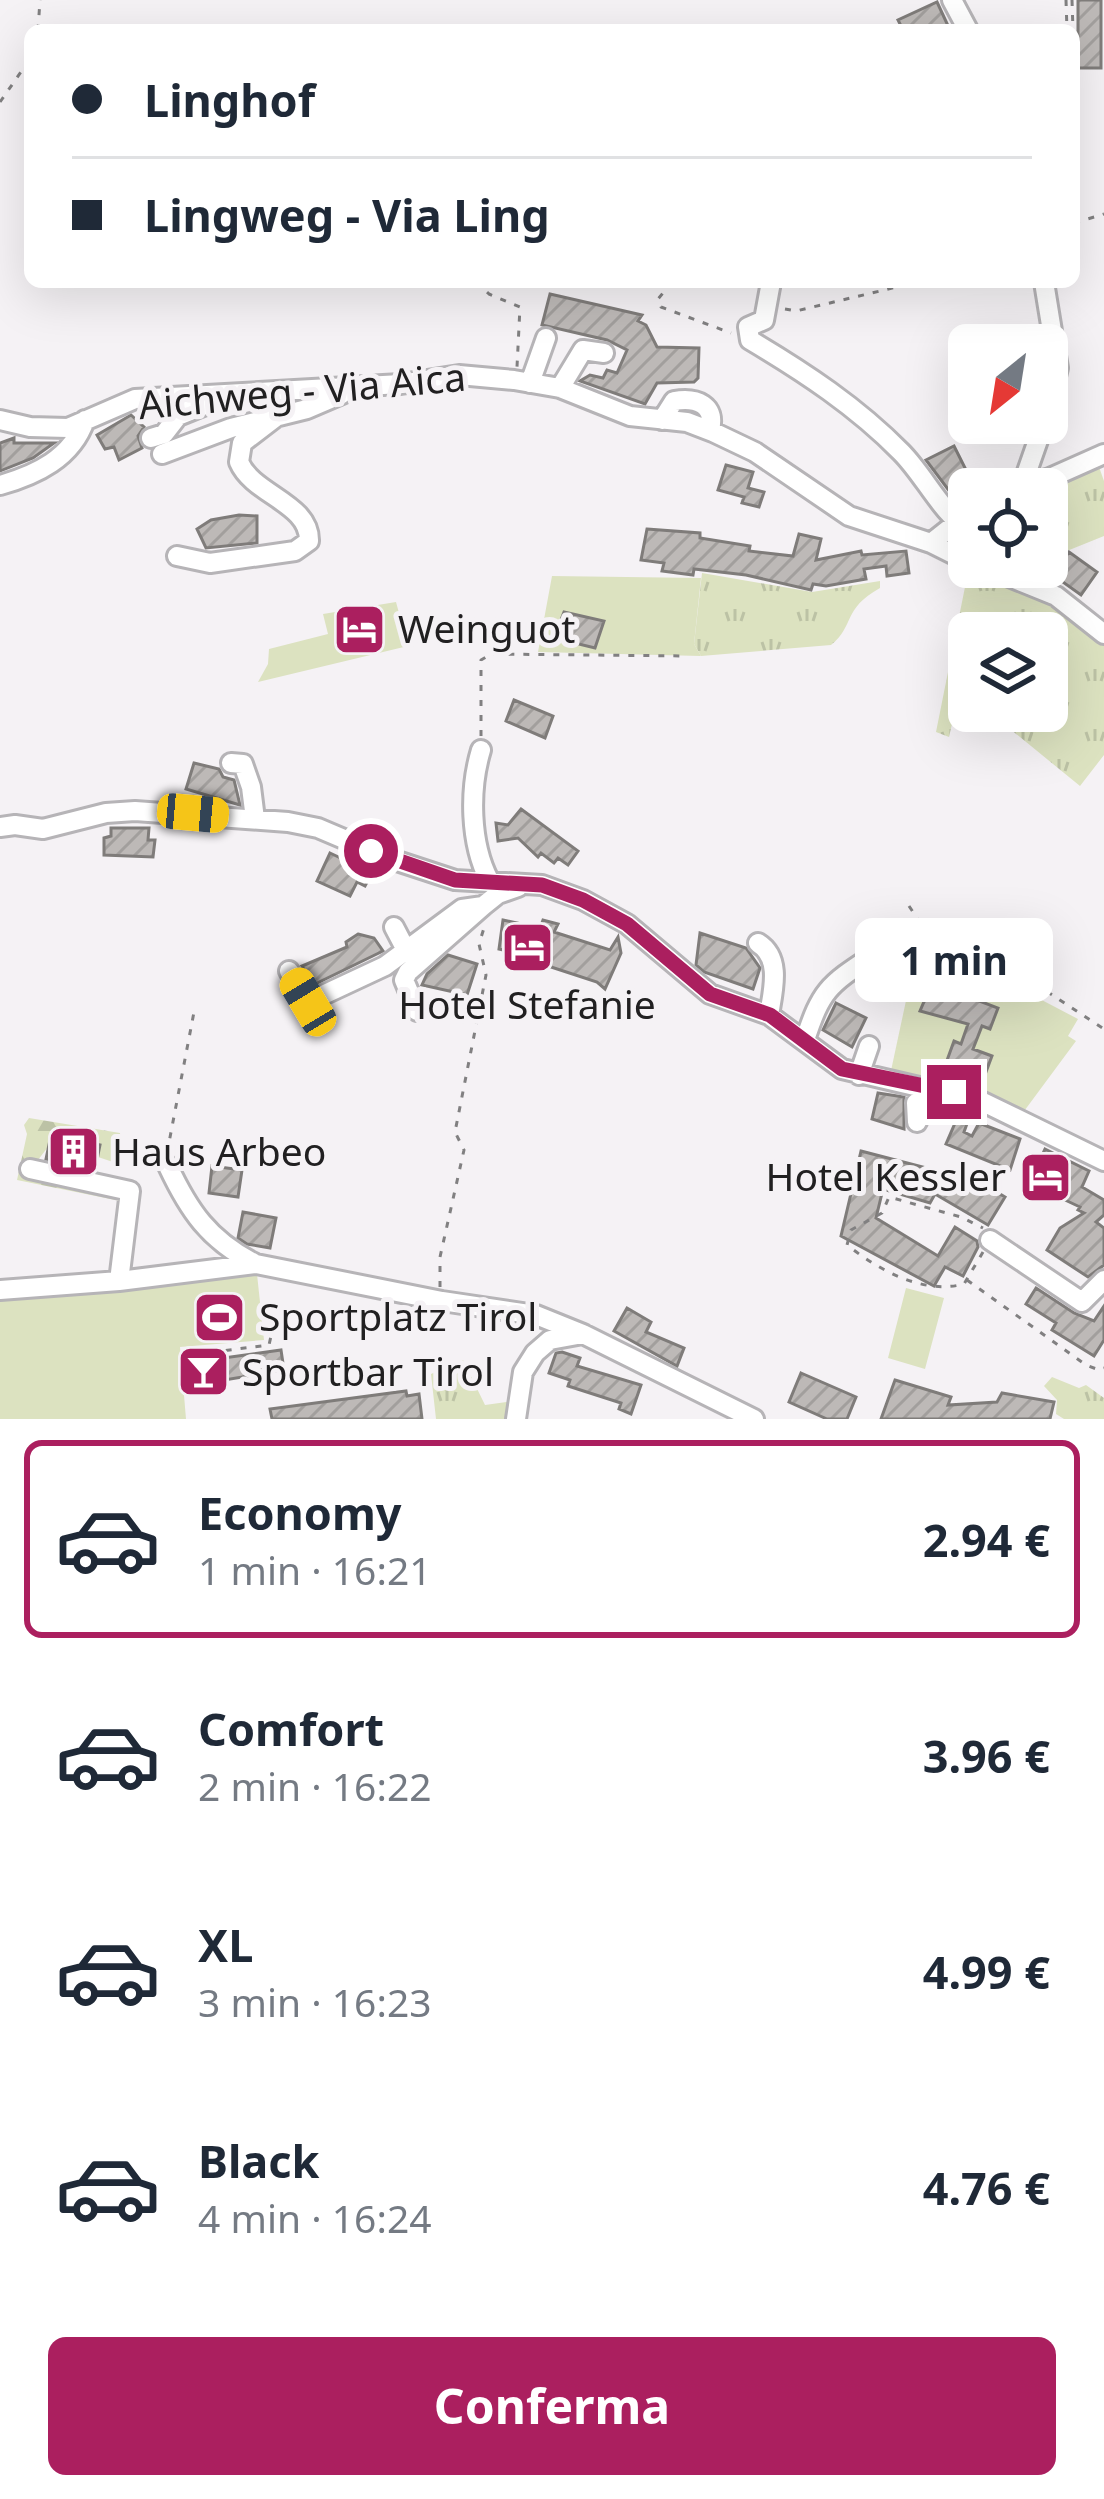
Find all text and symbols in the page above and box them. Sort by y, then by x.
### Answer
text: Linghof [144,69,315,130]
text: Lingweg - Via Ling [144,184,550,245]
north arrow [948,324,1068,444]
map controls [948,324,1068,732]
street label: Aichweg - Via Aica [136,349,468,430]
button: locate [948,468,1068,588]
hotel icon: Weinguot [331,601,387,657]
place label: Weinguot [398,601,575,654]
button: layers [948,612,1068,732]
car [156,792,230,834]
route start [344,824,398,878]
callout: 1 min [855,918,1053,1002]
hotel icon: Hotel Stefanie [499,920,555,976]
text: 1 min [900,933,1008,986]
car [274,962,342,1042]
place label: Hotel Stefanie [398,977,656,1030]
route end [927,1065,981,1119]
building icon: Haus Arbeo [45,1124,101,1180]
place label: Haus Arbeo [112,1124,326,1177]
place label: Hotel Kessler [766,1149,1006,1202]
hotel icon: Hotel Kessler [1017,1149,1073,1205]
sports icon: Sportplatz Tirol [192,1289,248,1345]
place label: Sportplatz Tirol [259,1289,537,1342]
bar icon: Sportbar Tirol [175,1344,231,1400]
place label: Sportbar Tirol [242,1344,494,1397]
text: Economy [198,1482,402,1543]
icon: car [54,1485,162,1593]
text: 2.94 € [923,1509,1050,1570]
text: 1 min · 16:21 [198,1543,432,1596]
text: Comfort [198,1698,384,1759]
icon: car [54,1701,162,1809]
text: 3.96 € [923,1725,1050,1786]
text: 2 min · 16:22 [198,1759,432,1812]
text: XL [198,1914,253,1975]
icon: car [54,1917,162,2025]
text: 4.99 € [923,1941,1050,2002]
text: 3 min · 16:23 [198,1975,432,2028]
text: Black [198,2130,319,2191]
icon: car [54,2133,162,2241]
text: 4.76 € [923,2157,1050,2218]
text: 4 min · 16:24 [198,2191,432,2244]
button: Conferma [48,2337,1056,2475]

